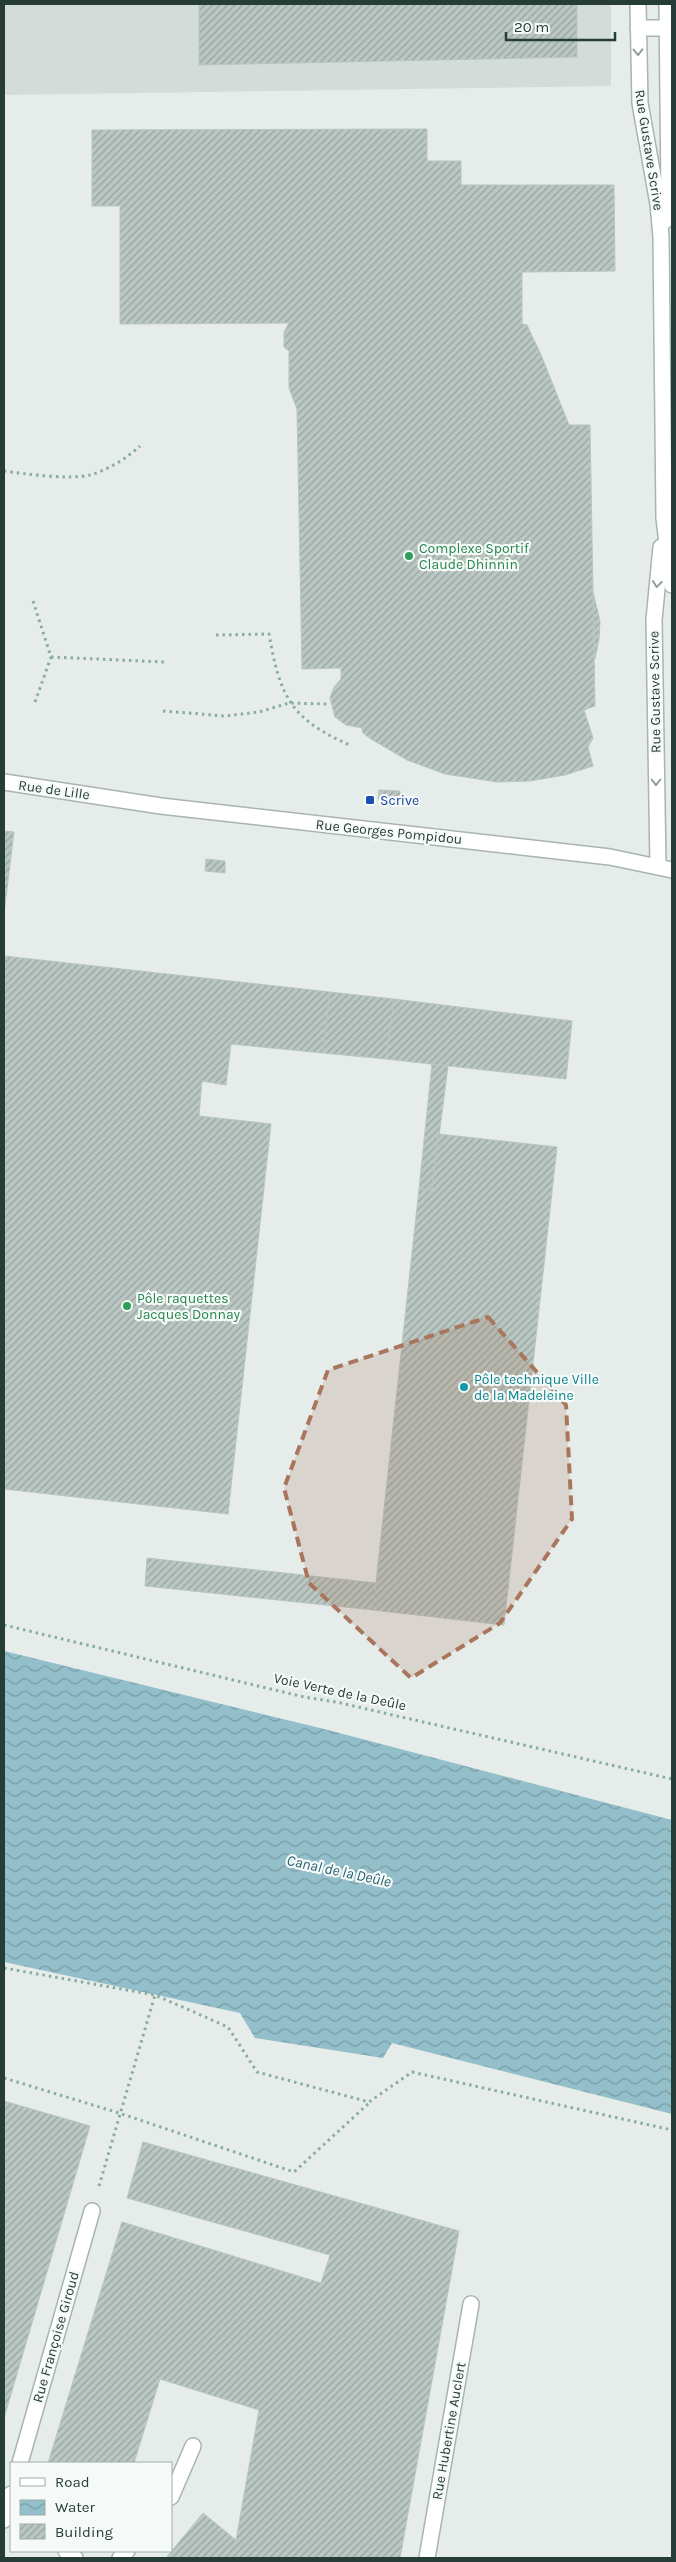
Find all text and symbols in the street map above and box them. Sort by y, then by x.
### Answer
scale bar [506,10,615,42]
text: 20 m [514,18,549,36]
one-way arrow [633,49,643,57]
street label: Rue Gustave Scrive [631,88,667,212]
place label: Complexe Sportif Claude Dhinnin [419,540,529,573]
marker: Complexe Sportif Claude Dhinnin [403,550,415,562]
one-way arrow [652,581,663,589]
street label: Rue Gustave Scrive [645,631,665,753]
street label: Rue de Lille [17,777,91,803]
one-way arrow [651,778,662,786]
place label: Scrive [380,792,419,809]
marker: Scrive [364,794,376,806]
street label: Rue Georges Pompidou [315,816,463,848]
place label: Pôle raquettes Jacques Donnay [137,1290,241,1323]
marker: Pôle raquettes Jacques Donnay [121,1300,133,1312]
place label: Pôle technique Ville de la Madeleine [474,1371,599,1404]
marker: Pôle technique Ville de la Madeleine [458,1381,470,1393]
street label: Voie Verte de la Deûle [272,1670,408,1714]
water label: Canal de la Deûle [285,1851,393,1891]
street label: Rue Françoise Giroud [29,2269,83,2405]
street label: Rue Hubertine Auclert [429,2361,469,2501]
legend [10,2462,172,2552]
text: Road [55,2473,90,2491]
text: Water [55,2498,96,2516]
text: Building [55,2523,113,2541]

